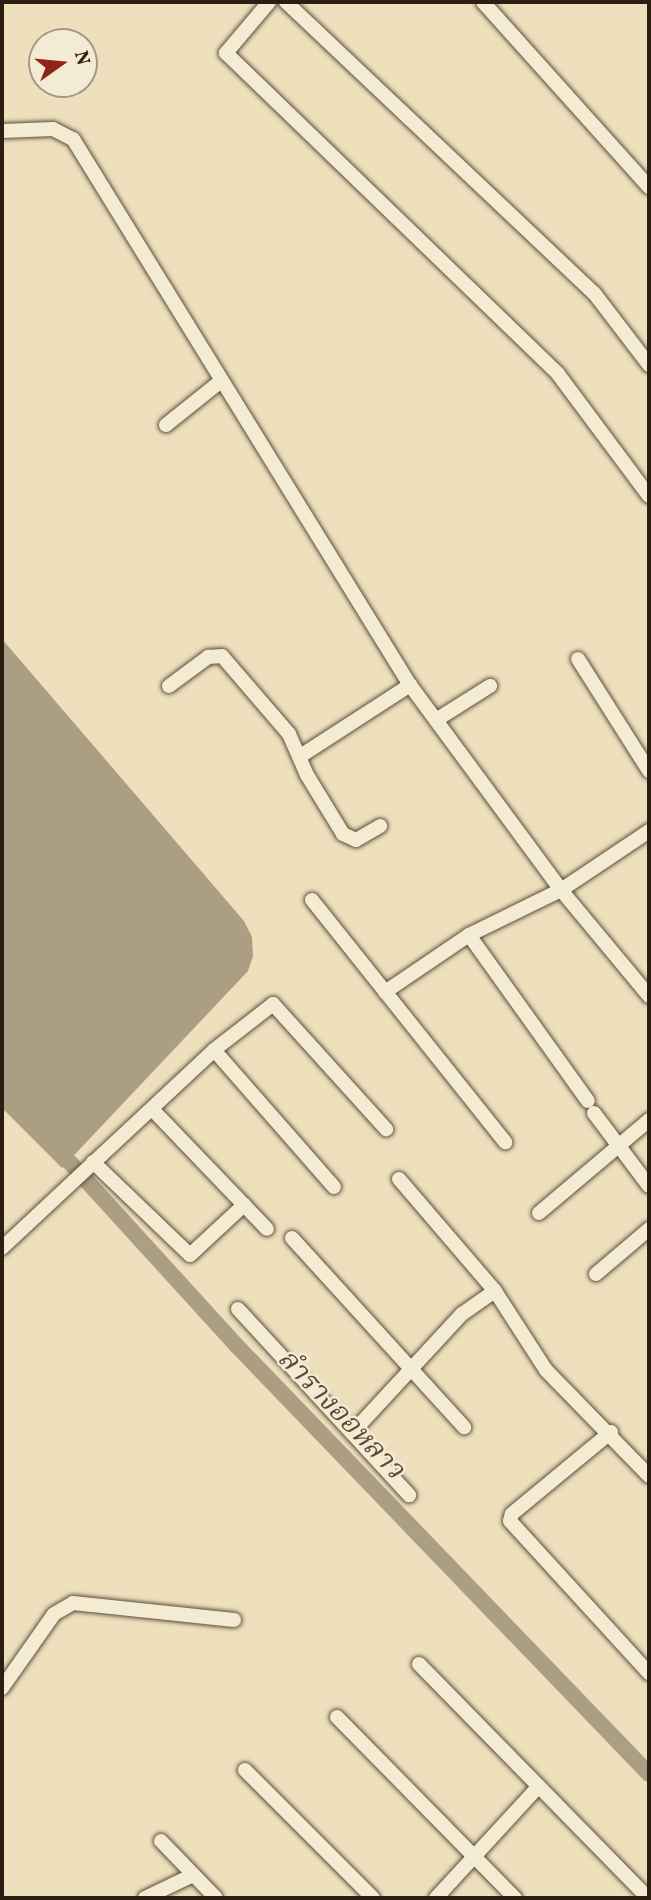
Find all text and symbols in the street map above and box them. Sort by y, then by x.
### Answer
north arrow [28,28,98,98]
text: N [67,48,96,68]
water label: ลำรางออหลาว [270,1343,410,1487]

